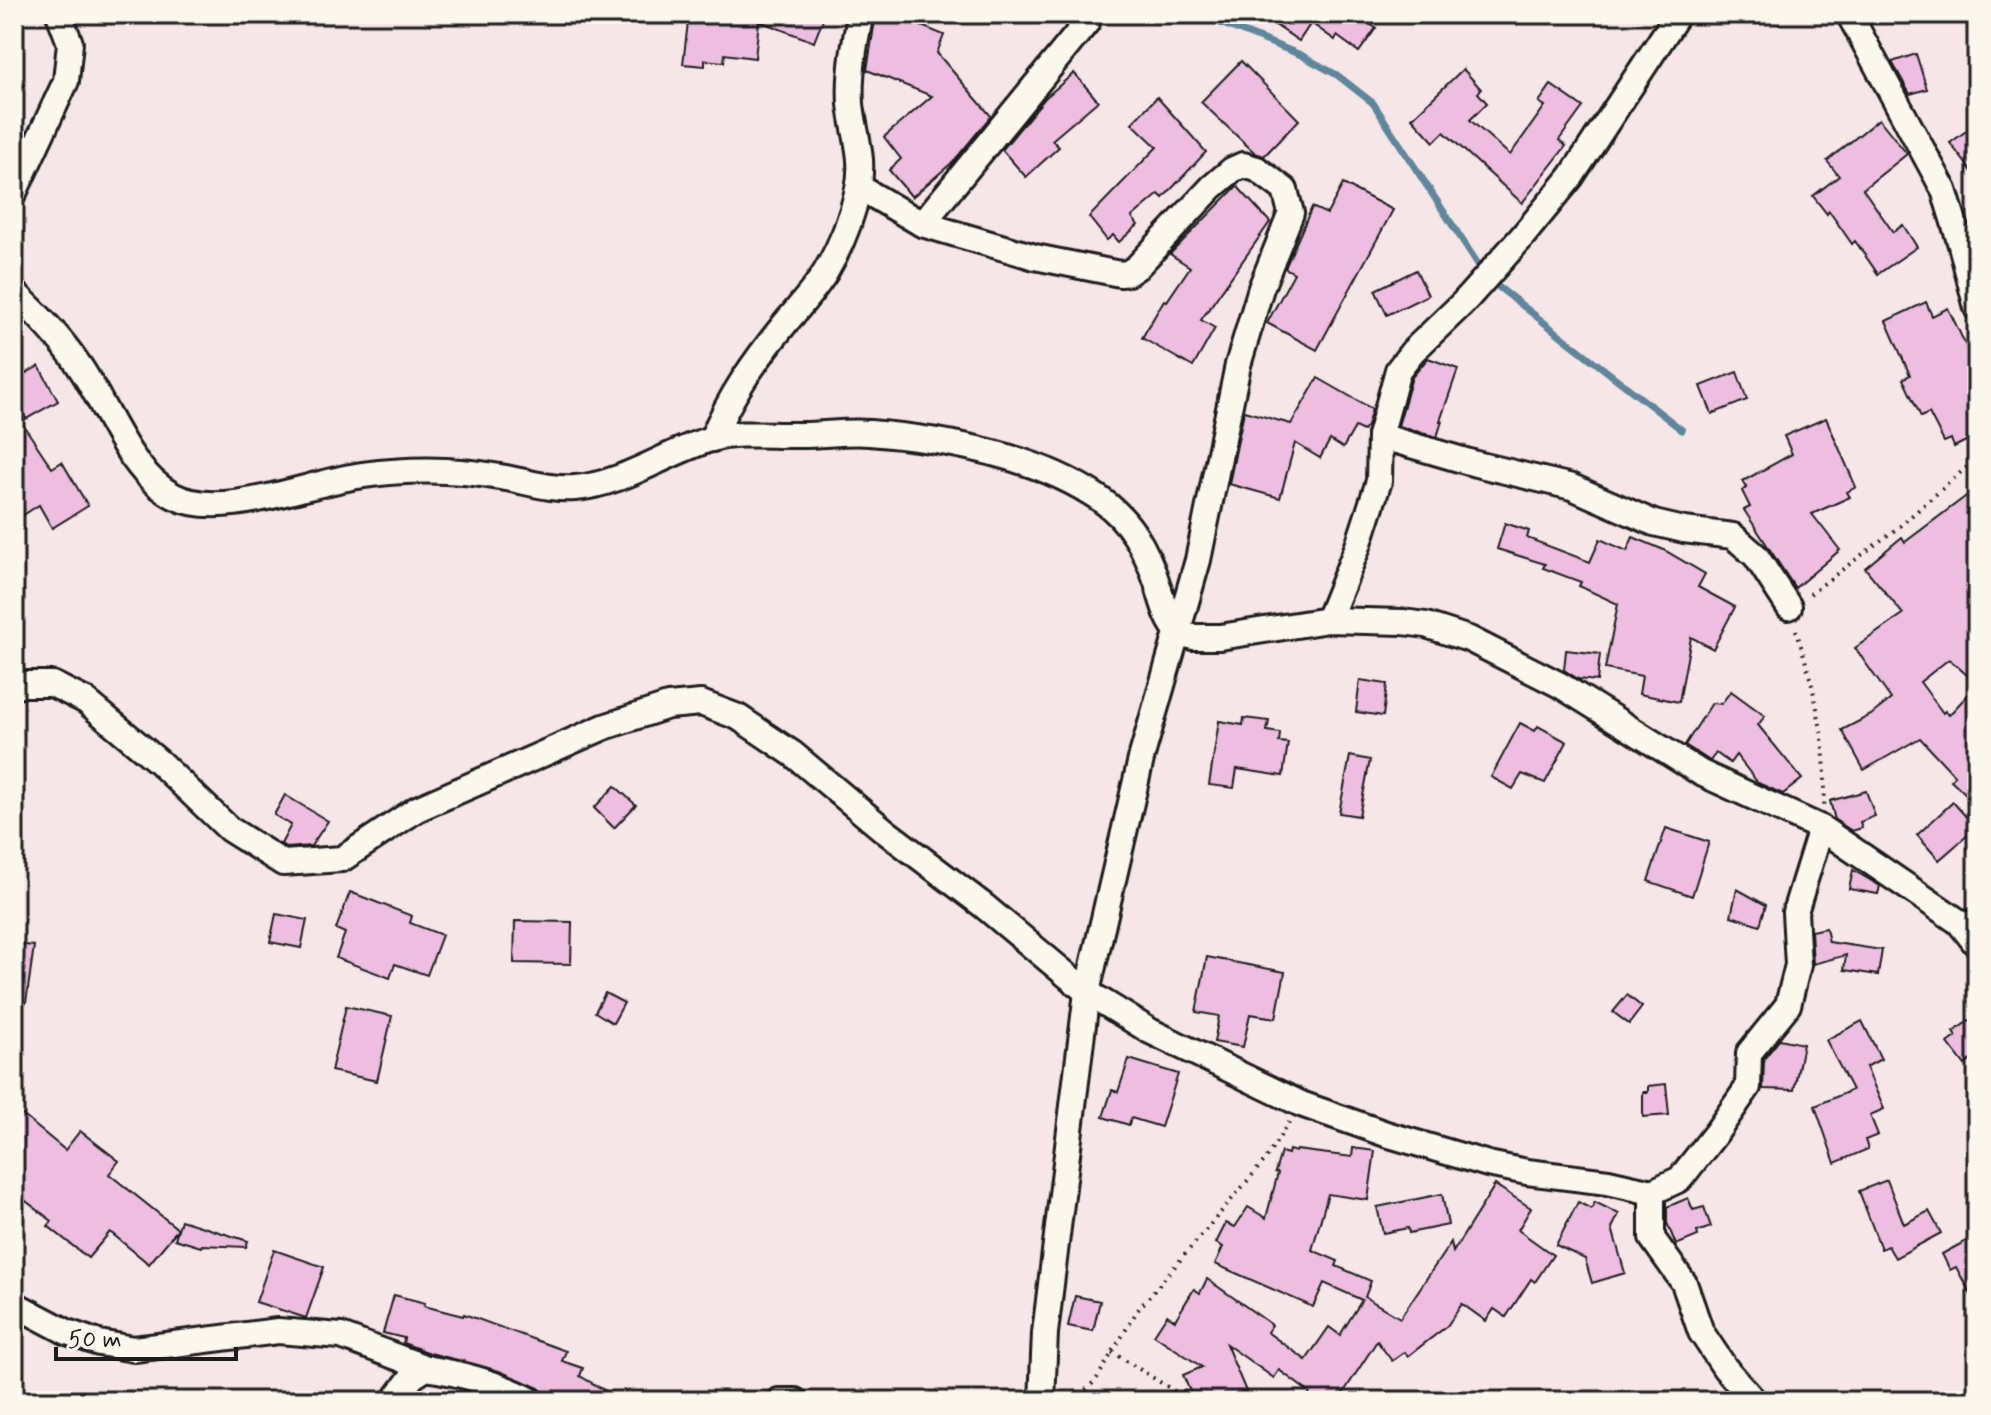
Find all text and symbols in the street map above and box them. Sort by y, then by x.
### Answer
scale bar [56,1311,236,1361]
text: 50 m [68,1325,122,1356]

